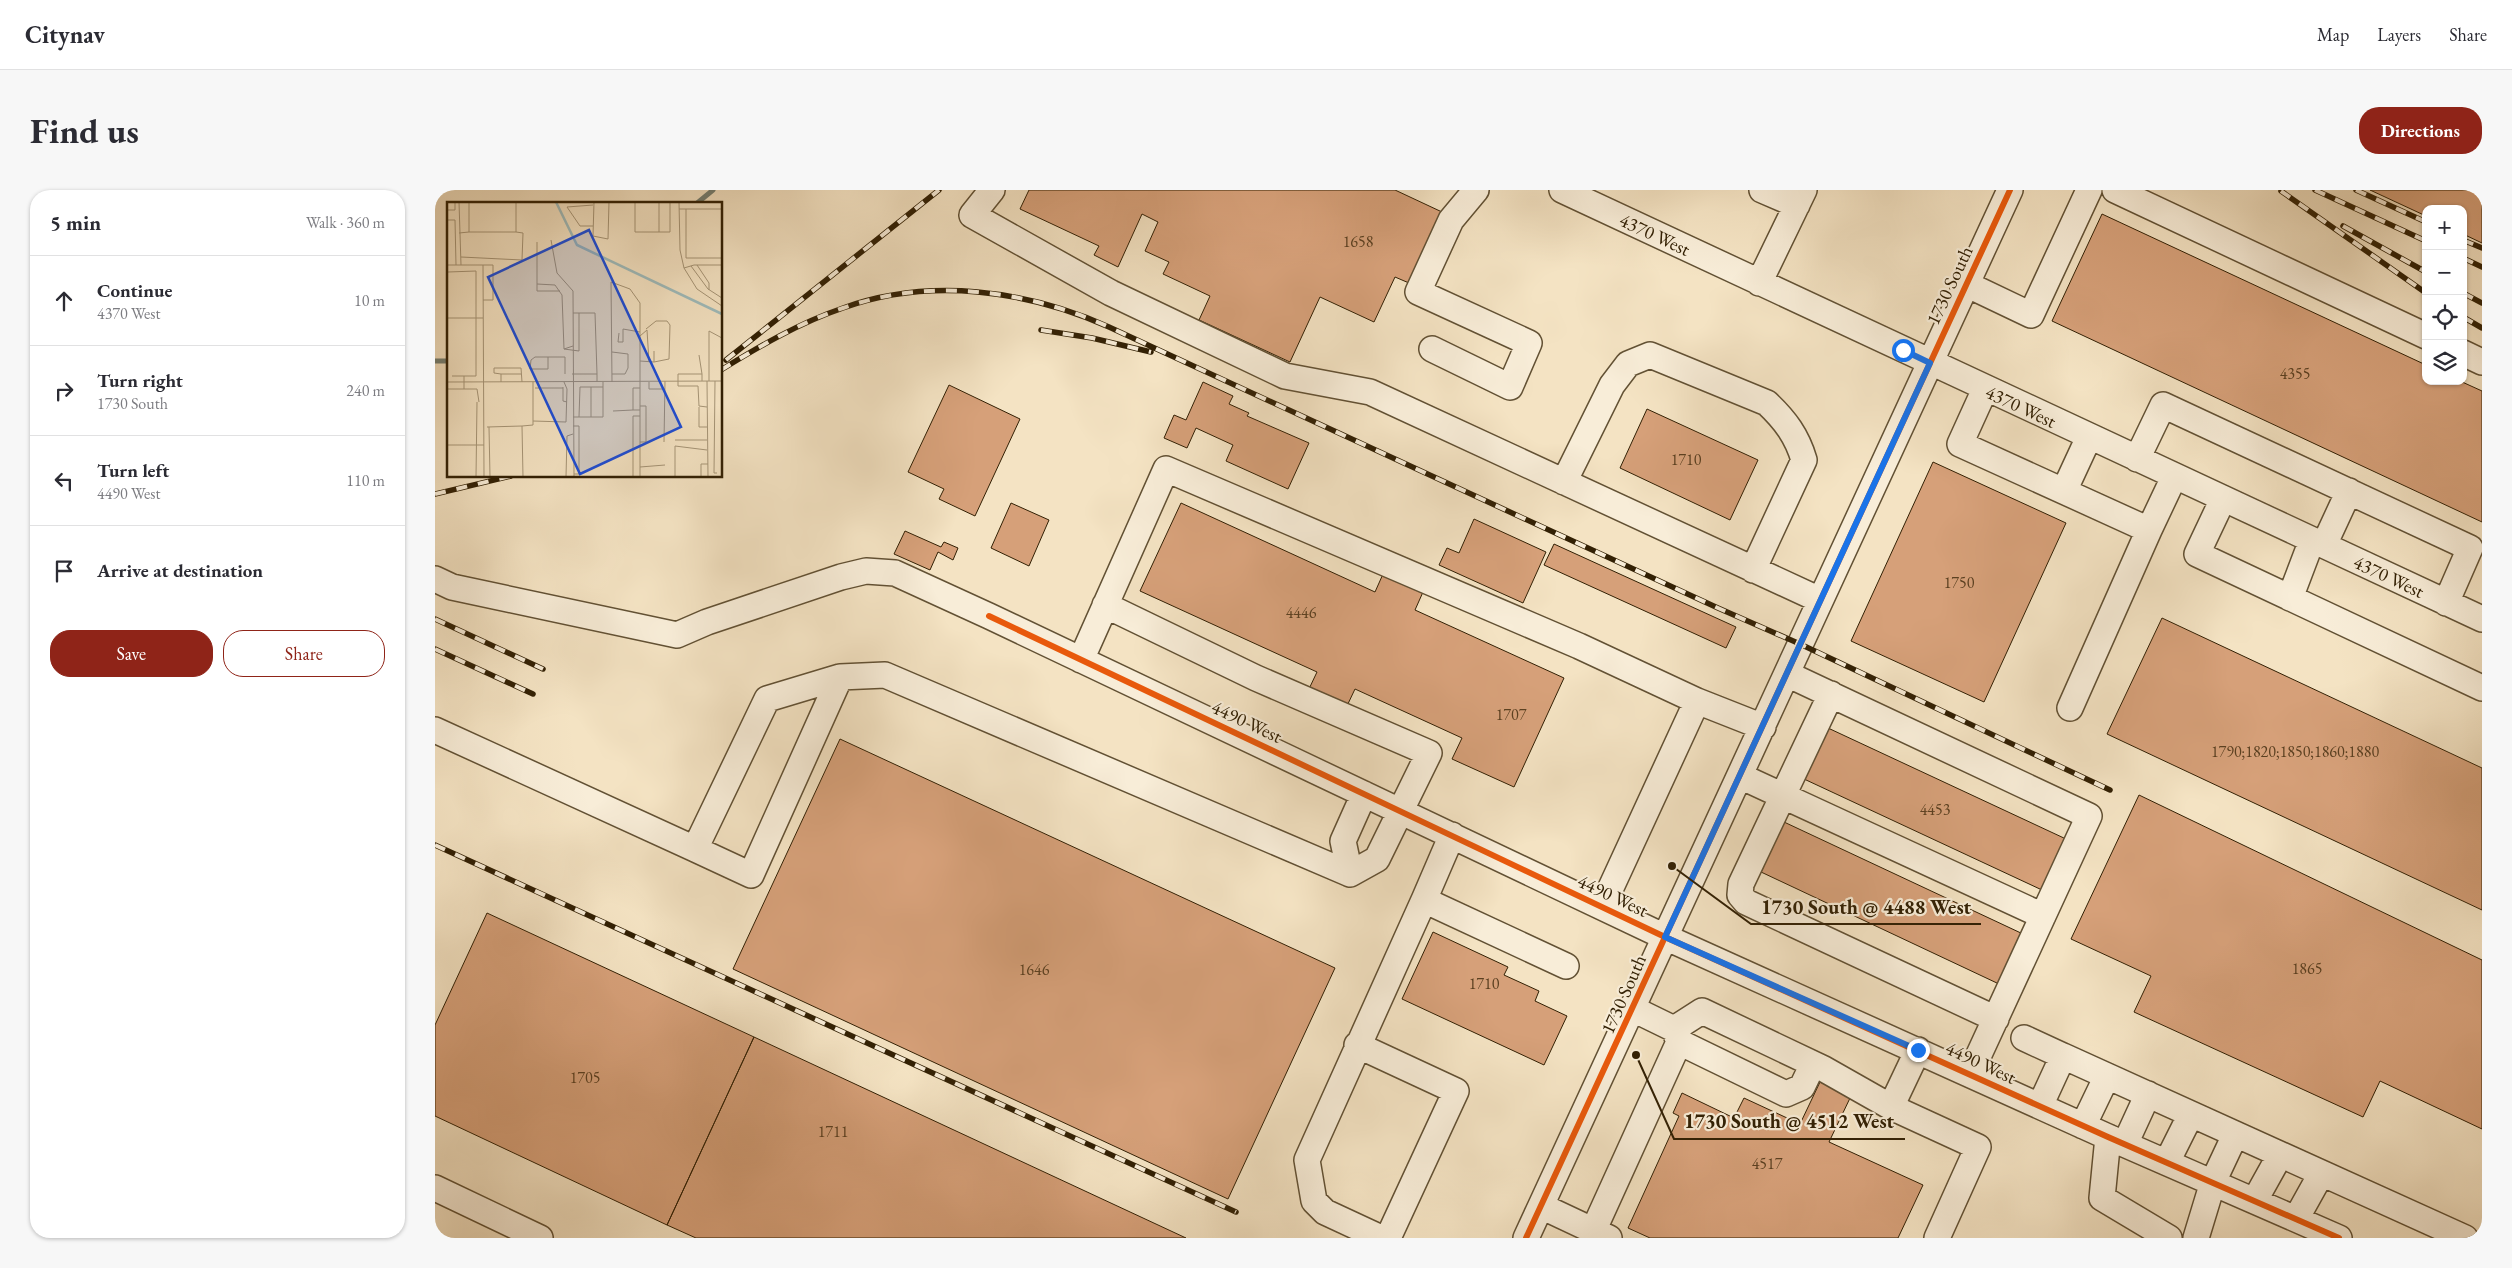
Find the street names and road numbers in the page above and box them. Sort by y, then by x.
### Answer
street label: 4370 West [1615,207,1694,262]
street label: 1730 South [1920,242,1979,329]
street label: 4370 West [1981,379,2060,434]
street label: 4370 West [2349,549,2428,604]
street label: 4490 West [1207,694,1286,749]
street label: 4490 West [1573,868,1652,923]
street label: 1730 South [1595,950,1652,1038]
street label: 4490 West [1941,1035,2020,1090]

